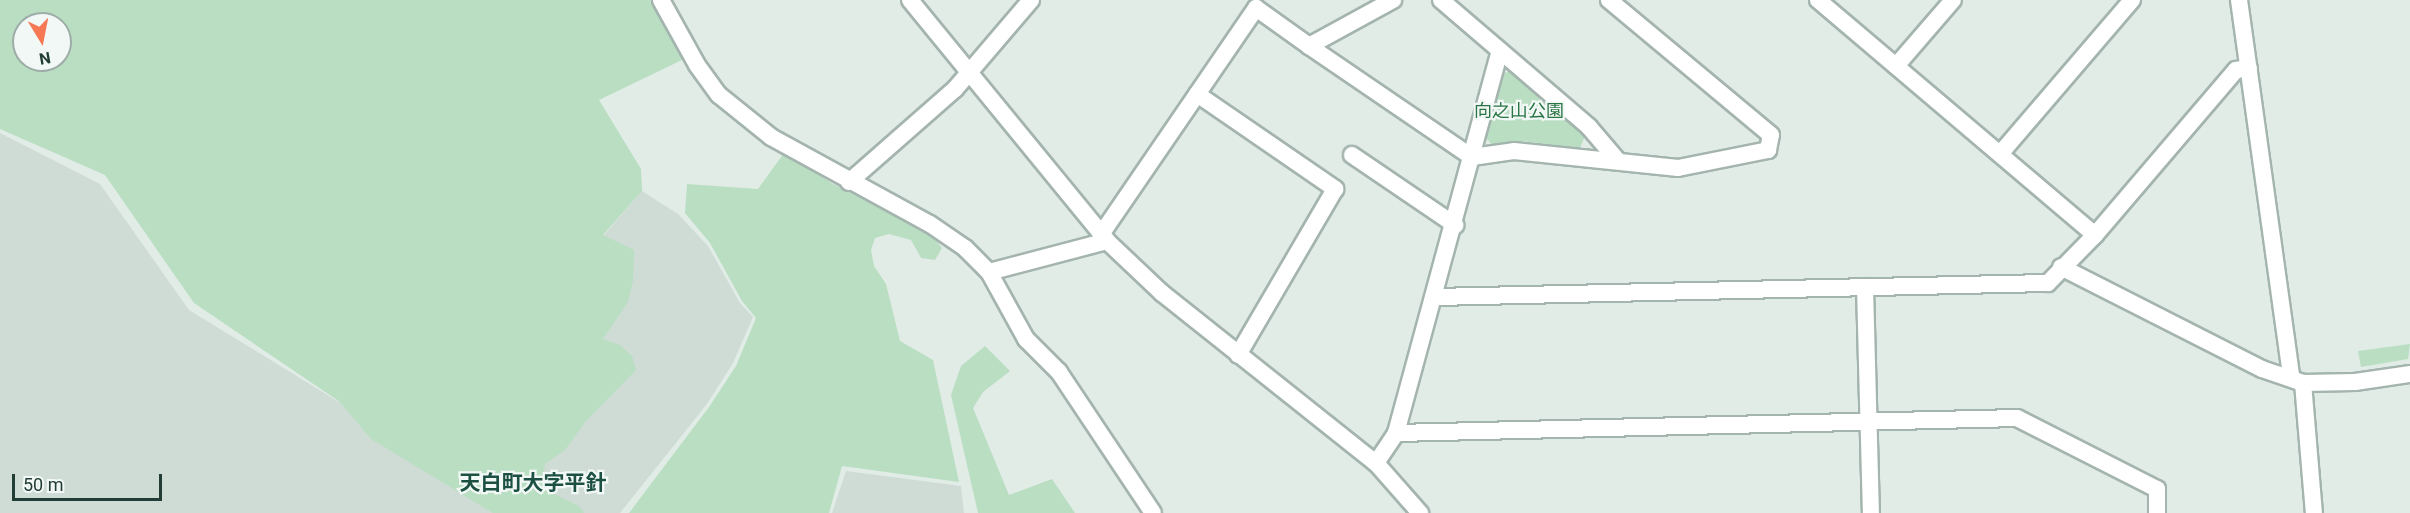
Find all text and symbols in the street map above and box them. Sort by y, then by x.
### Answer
north arrow [12,12,72,72]
text: N [38,48,52,69]
park label: 向之山公園 [1474,100,1564,122]
scale bar [15,462,165,500]
district label: 天白町大字平針 [460,470,606,496]
text: 50 m [23,474,63,495]

